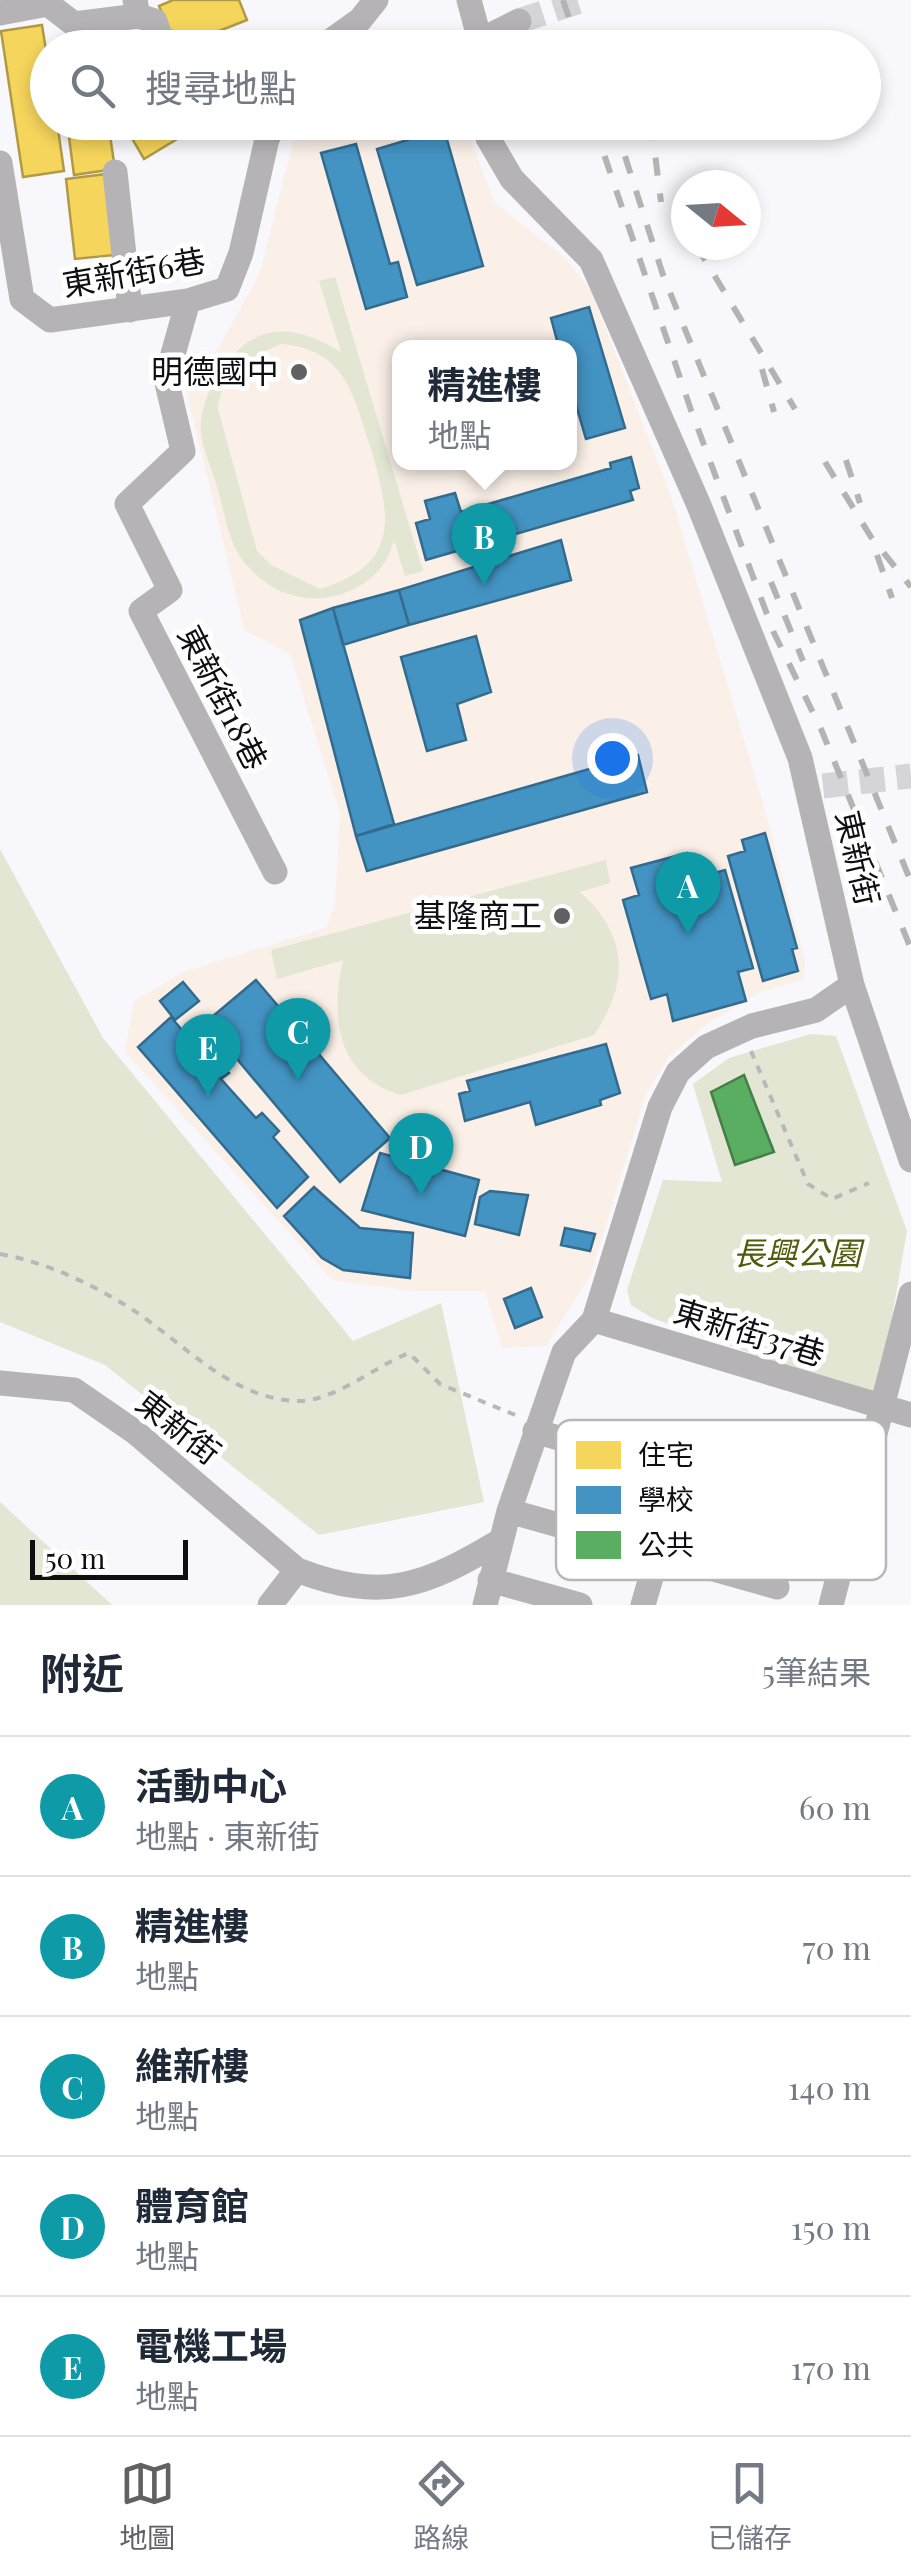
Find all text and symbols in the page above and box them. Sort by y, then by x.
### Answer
search box [30,30,881,140]
icon: search [65,58,120,113]
text: 搜尋地點 [145,61,297,112]
north arrow [671,170,761,260]
street label: 東新街6巷 [59,237,208,304]
popup [392,340,577,470]
place label: 明德國中 [151,348,279,391]
text: 精進樓 [427,358,542,409]
marker: 明德國中 [288,361,310,383]
text: 地點 [427,412,492,455]
pin: B [452,502,516,585]
street label: 東新街18巷 [170,617,279,776]
your location [587,733,638,784]
street label: 東新街 [828,806,891,909]
pin: A [656,852,720,934]
place label: 基隆商工 [414,892,542,935]
marker: 基隆商工 [551,905,573,927]
pin: C [266,998,330,1080]
pin: E [176,1014,240,1096]
pin: D [388,1112,454,1195]
park label: 長興公園 [733,1230,865,1273]
street label: 東新街37巷 [669,1287,830,1374]
street label: 東新街 [128,1380,231,1473]
legend [556,1420,886,1580]
text: 住宅 [638,1435,694,1472]
text: 學校 [638,1480,694,1517]
text: 公共 [638,1525,694,1562]
scale bar [30,1535,188,1580]
text: 50 m [45,1539,105,1576]
text: 附近 [40,1644,124,1700]
text: 5筆結果 [762,1649,871,1692]
text: 活動中心 [135,1759,287,1810]
text: A [62,1785,83,1828]
text: 60 m [799,1785,871,1828]
text: 地點 · 東新街 [135,1813,319,1856]
text: 精進樓 [135,1899,249,1950]
text: B [62,1925,83,1968]
text: 70 m [802,1925,871,1968]
text: 地點 [135,1953,199,1996]
text: 維新樓 [135,2039,249,2090]
text: C [61,2065,84,2108]
text: 140 m [788,2065,871,2108]
text: 地點 [135,2093,199,2136]
text: 體育館 [135,2179,249,2230]
text: D [60,2205,85,2248]
text: 150 m [791,2205,871,2248]
text: 地點 [135,2233,199,2276]
text: 電機工場 [135,2319,287,2370]
text: E [62,2345,83,2388]
text: 170 m [791,2345,871,2388]
text: 地點 [135,2373,199,2416]
tab: 地圖 [119,2456,175,2556]
tab: 路線 [413,2456,470,2556]
tab: 已儲存 [708,2456,792,2556]

